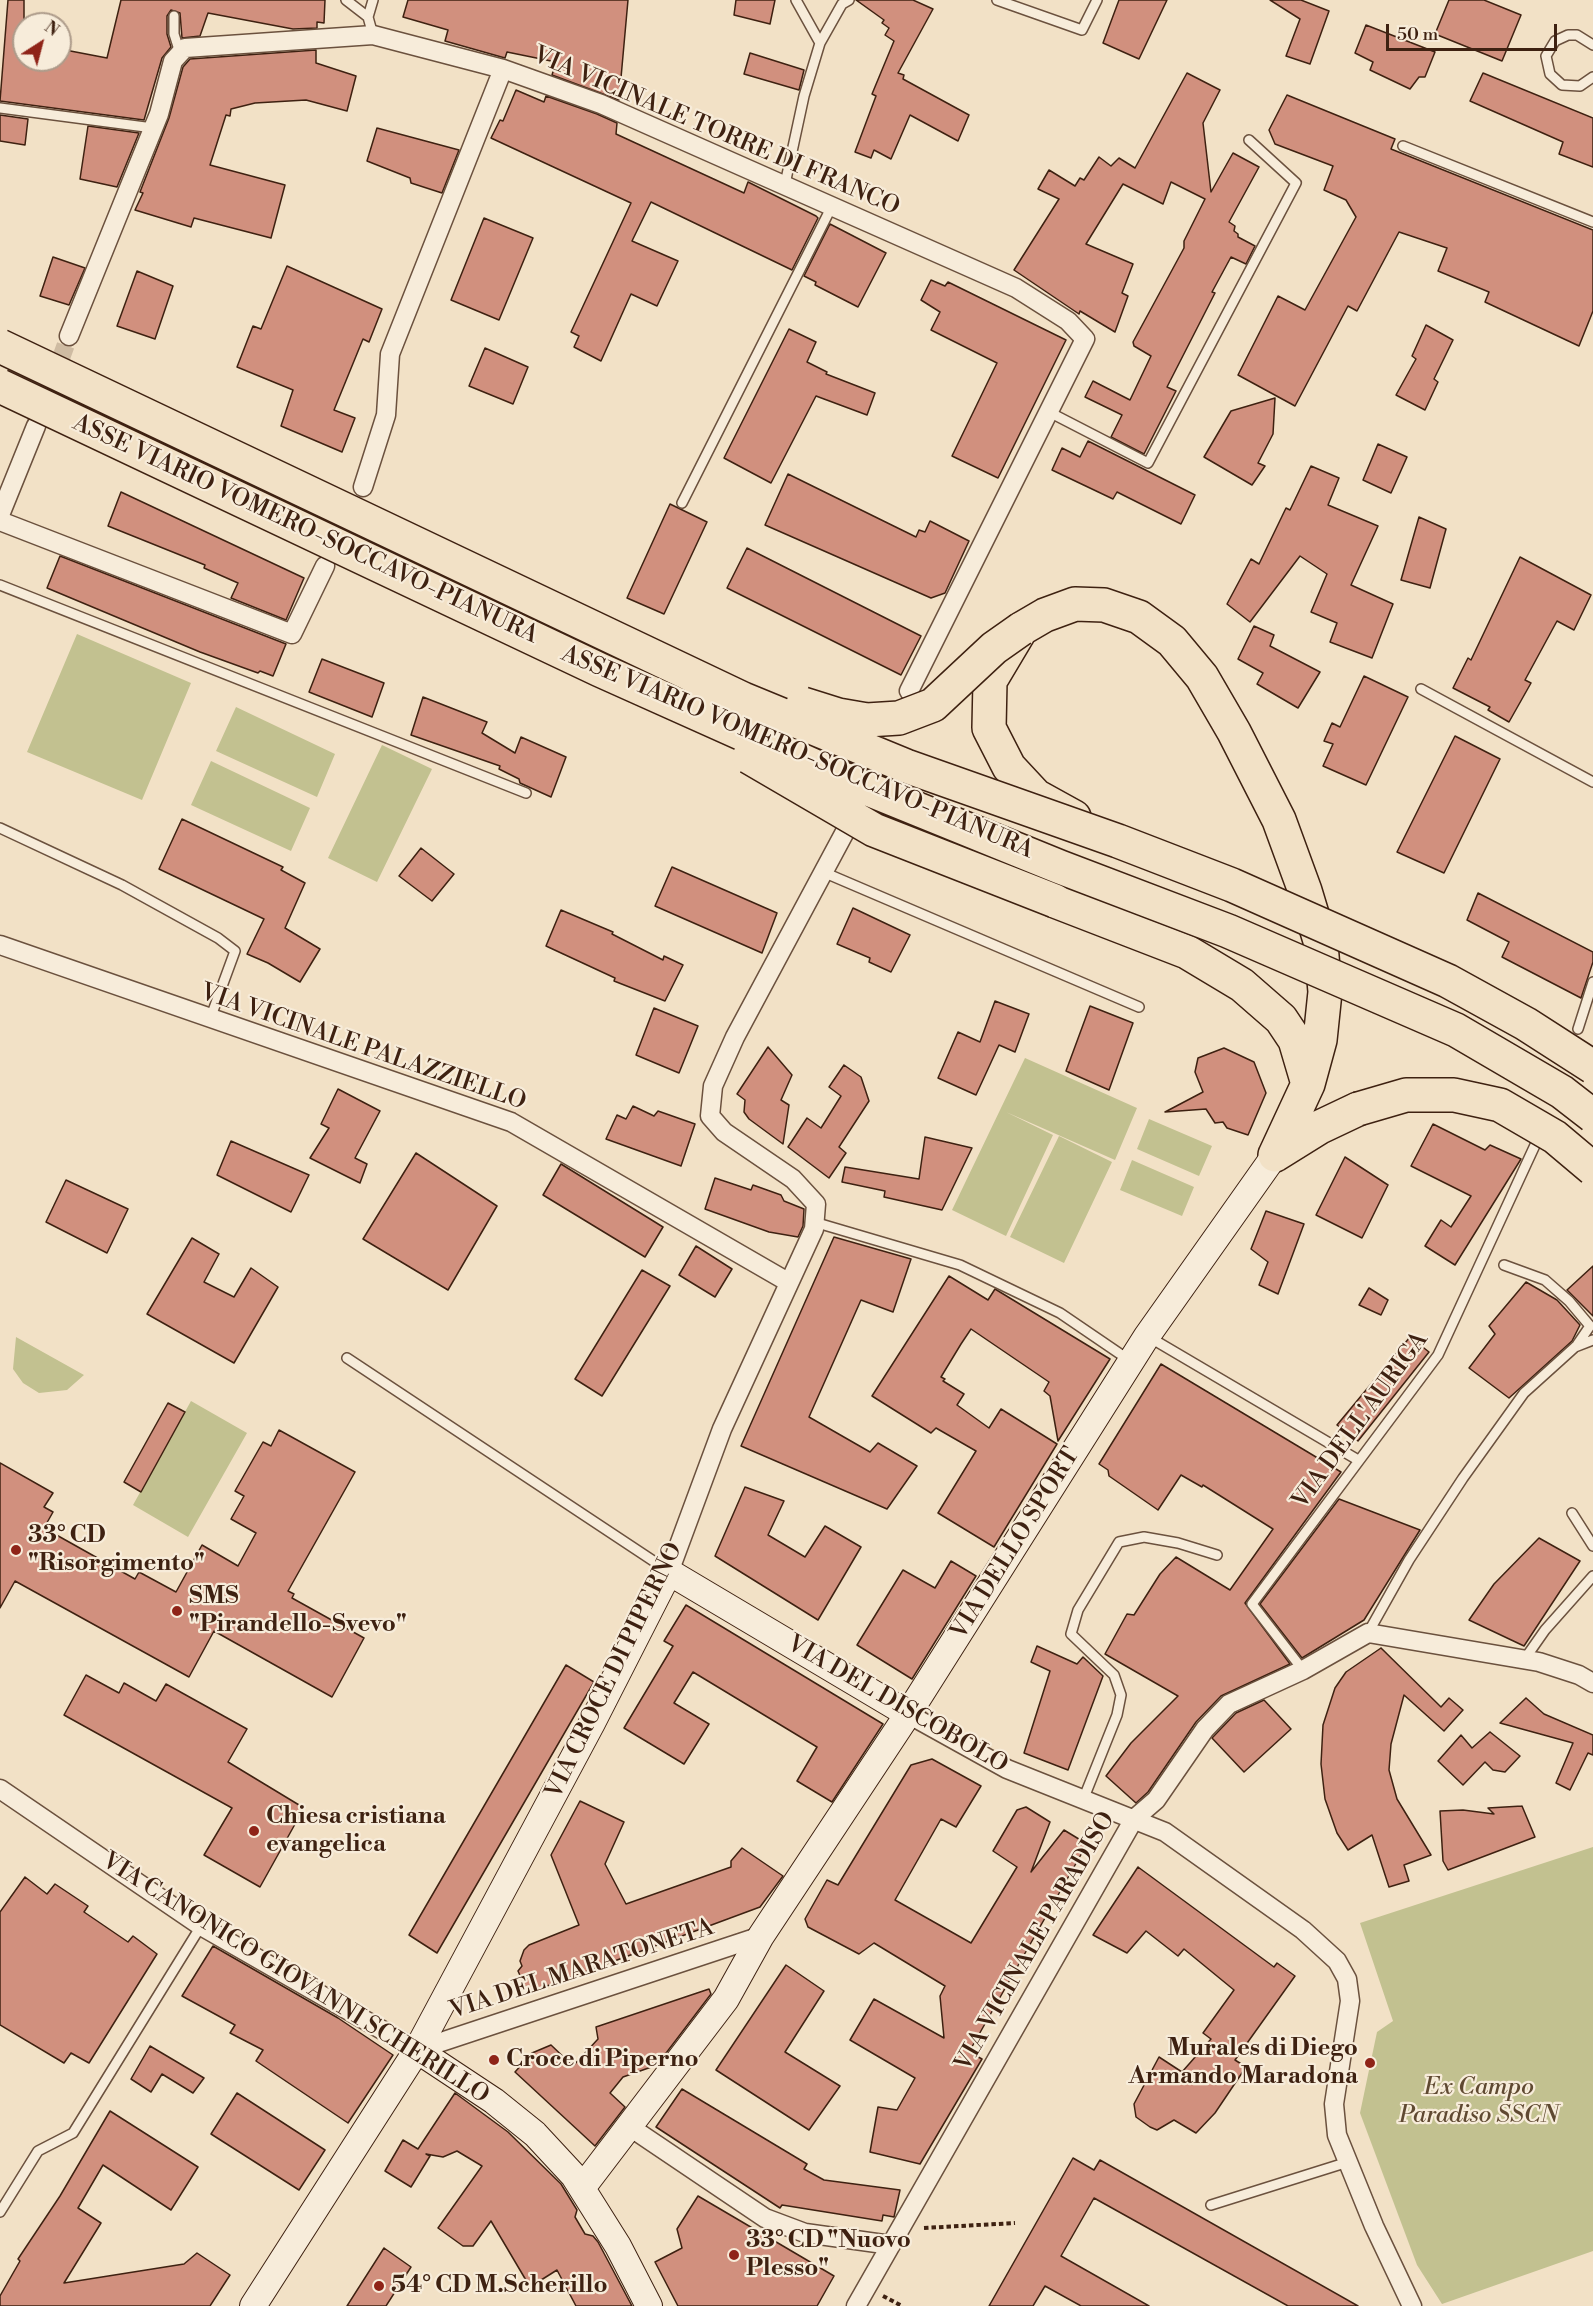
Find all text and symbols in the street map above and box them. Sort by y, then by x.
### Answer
north arrow [12,12,72,72]
scale bar [1389,12,1560,50]
text: N [40,17,62,41]
text: 50 m [1397,23,1438,46]
street label: VIA VICINALE TORRE DI FRANCO [528,42,904,222]
street label: ASSE VIARIO VOMERO-SOCCAVO-PIANURA [68,409,542,651]
street label: ASSE VIARIO VOMERO-SOCCAVO-PIANURA [557,640,1037,866]
street label: VIA VICINALE PALAZZIELLO [197,979,529,1117]
street label: VIA DELL'AURIGA [1287,1327,1435,1515]
street label: VIA DELLO SPORT [945,1443,1087,1645]
place label: 33° CD "Risorgimento" [28,1522,205,1578]
street label: VIA CROCE DI PIPERNO [540,1538,690,1804]
marker: 33° CD "Risorgimento" [9,1543,23,1557]
place label: SMS "Pirandello-Svevo" [189,1583,407,1639]
marker: SMS "Pirandello-Svevo" [170,1604,184,1618]
street label: VIA DEL DISCOBOLO [781,1630,1013,1780]
place label: Chiesa cristiana evangelica [266,1803,446,1859]
street label: VIA VICINALE PARADISO [950,1807,1122,2077]
marker: Chiesa cristiana evangelica [247,1824,261,1838]
street label: VIA CANONICO GIOVANNI SCHERILLO [96,1847,494,2111]
street label: VIA DEL MARATONETA [446,1914,718,2026]
place label: Murales di Diego Armando Maradona [1128,2035,1358,2091]
place label: Croce di Piperno [506,2046,699,2074]
marker: Croce di Piperno [487,2053,501,2067]
marker: Murales di Diego Armando Maradona [1363,2056,1377,2070]
park label: Ex Campo Paradiso SSCN [1399,2074,1559,2130]
place label: 33° CD "Nuovo Plesso" [746,2227,911,2283]
marker: 33° CD "Nuovo Plesso" [727,2248,741,2262]
place label: 54° CD M.Scherillo [391,2272,608,2300]
marker: 54° CD M.Scherillo [372,2279,386,2293]

